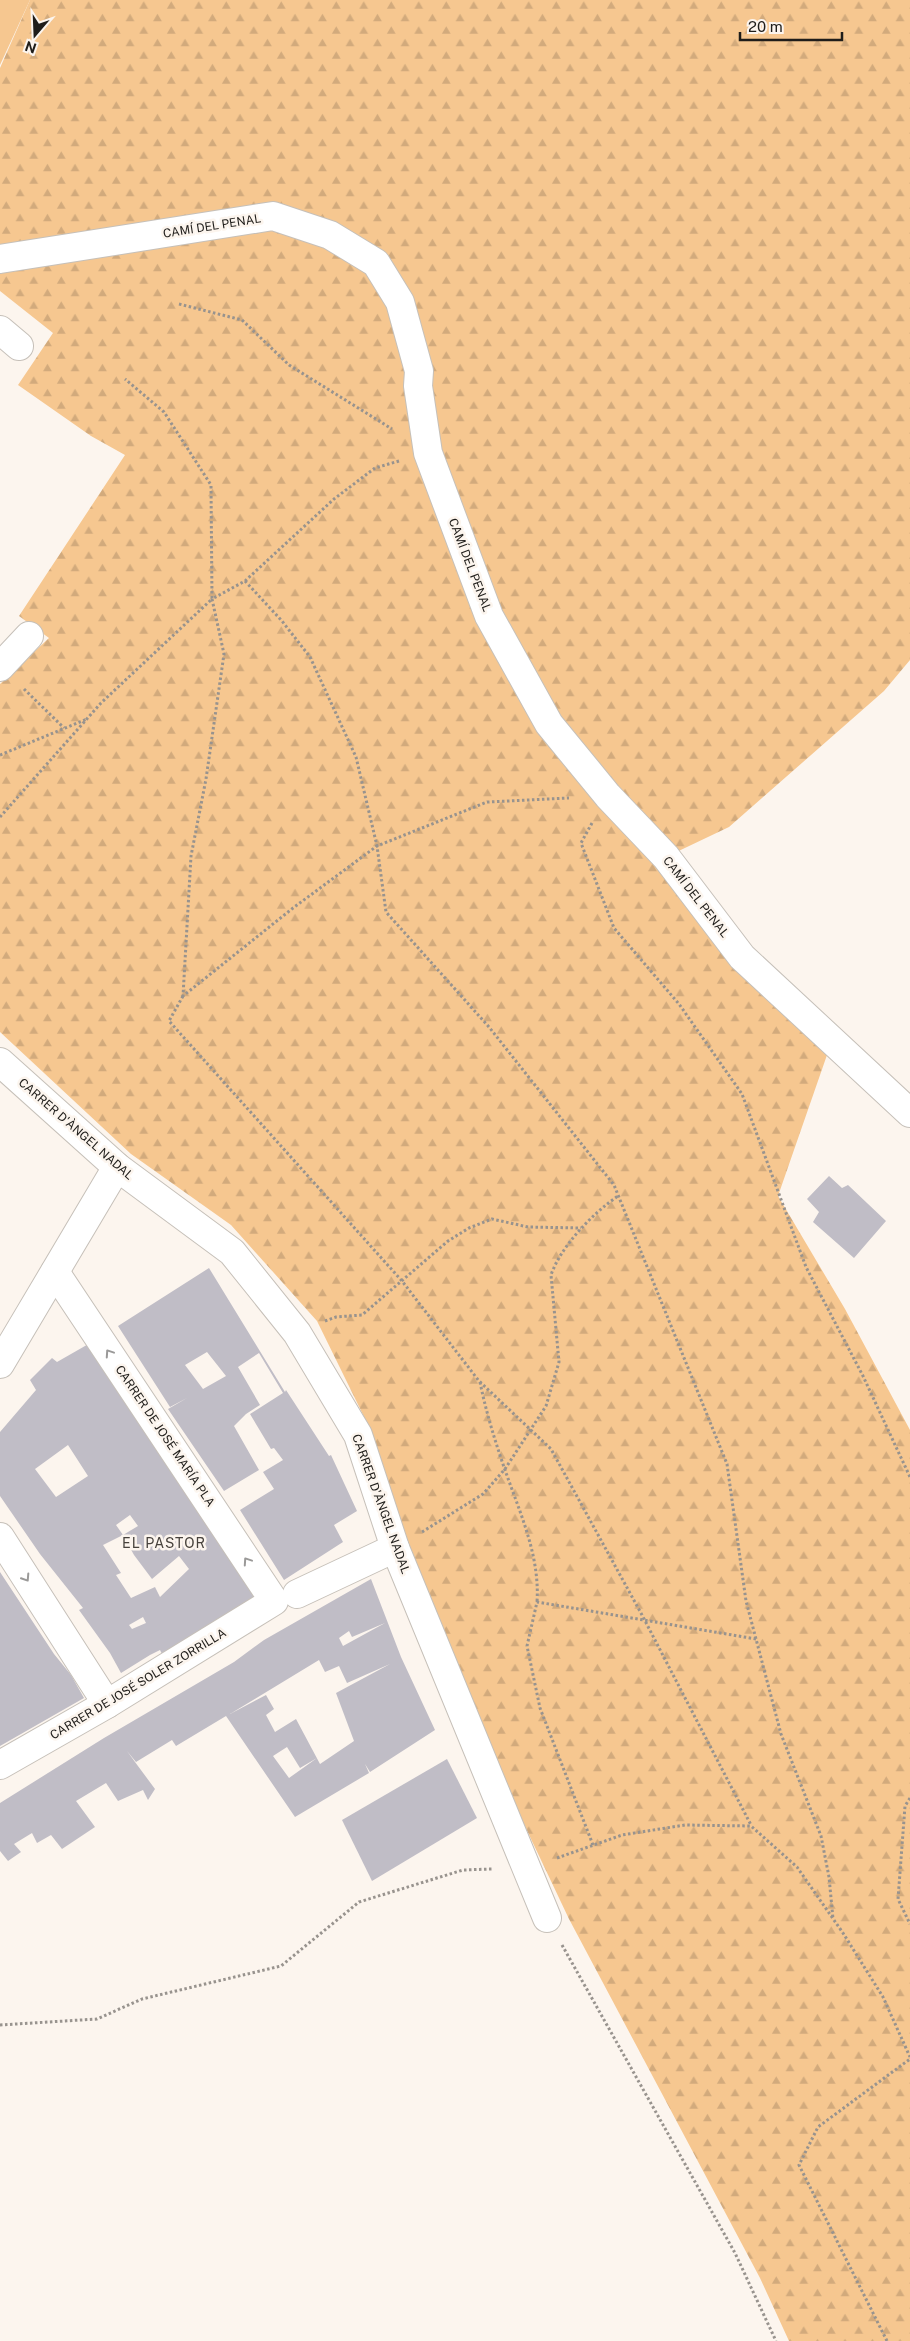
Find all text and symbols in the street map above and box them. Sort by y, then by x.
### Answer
north arrow [10,10,60,60]
scale bar [740,10,842,42]
text: 20 m [748,18,783,35]
text: N [23,38,39,57]
street label: CAMÍ DEL PENAL [162,211,262,241]
street label: CAMÍ DEL PENAL [446,516,494,614]
street label: CAMÍ DEL PENAL [660,854,732,940]
street label: CARRER D'ÀNGEL NADAL [16,1075,136,1183]
one-way arrow [106,1349,115,1358]
street label: CARRER DE JOSÉ MARÍA PLA [112,1363,218,1510]
street label: CARRER D'ÀNGEL NADAL [349,1432,413,1576]
district label: EL PASTOR [122,1535,206,1551]
one-way arrow [244,1557,254,1566]
one-way arrow [20,1573,30,1582]
street label: CARRER DE JOSÉ SOLER ZORRILLA [48,1626,229,1742]

